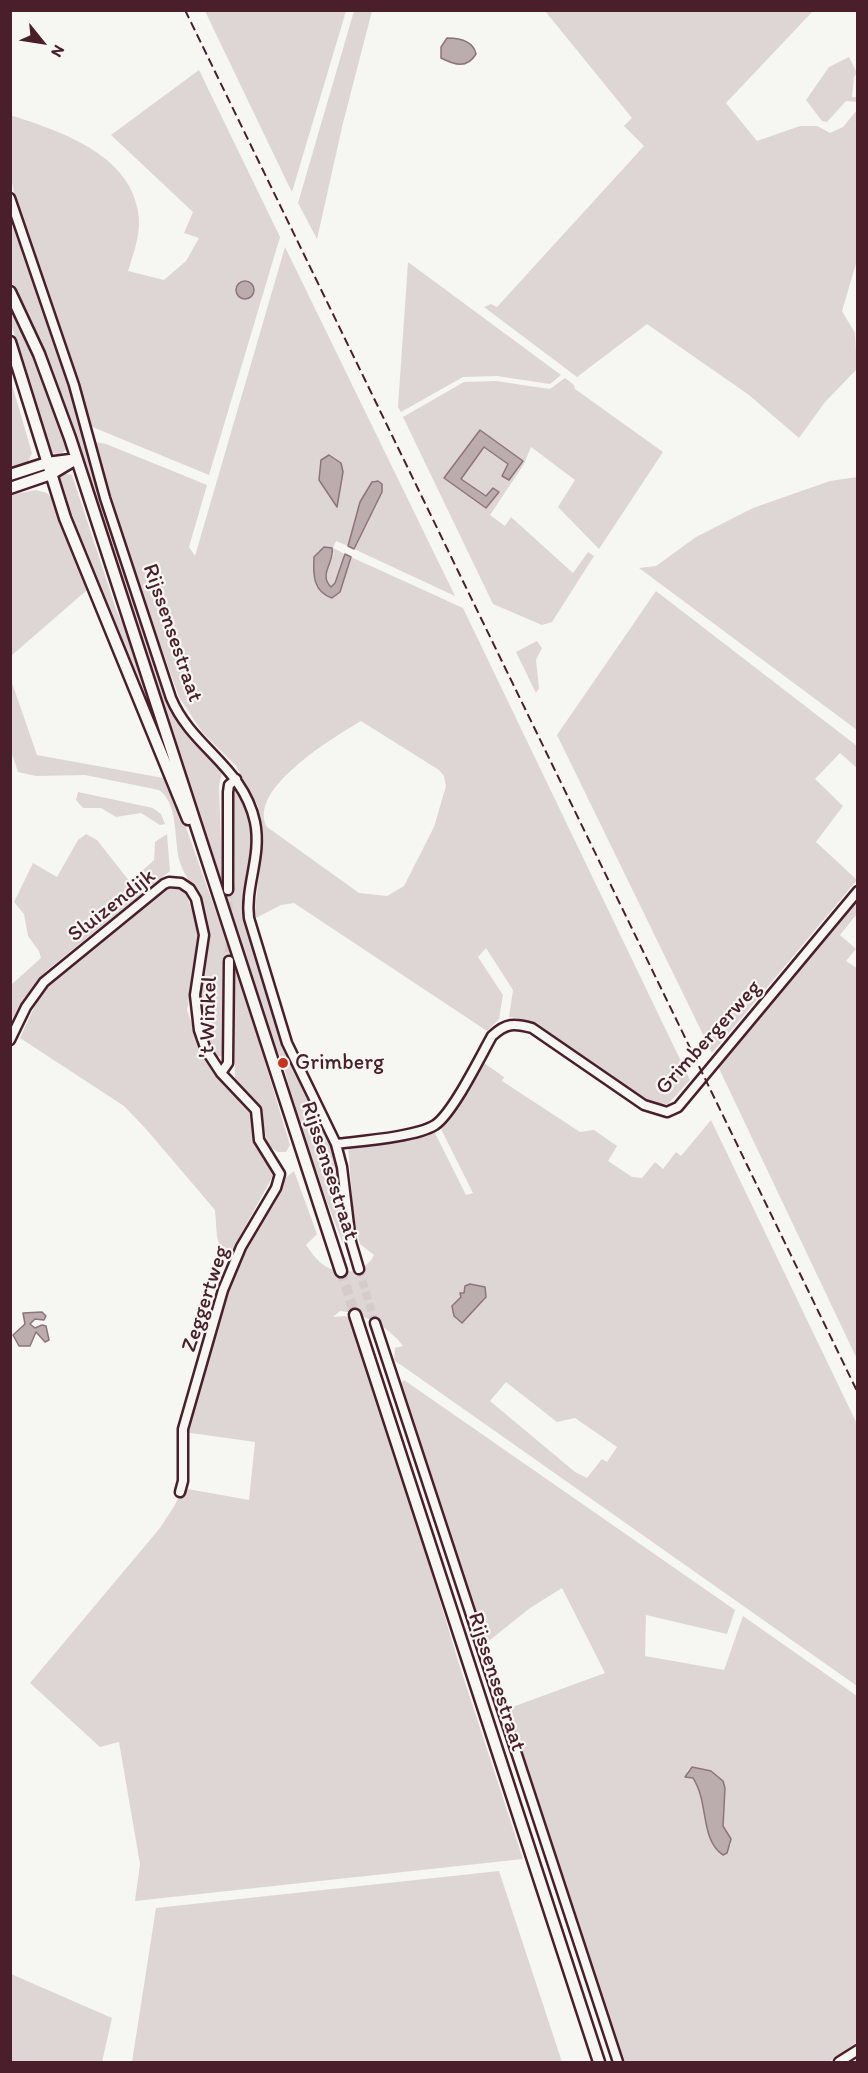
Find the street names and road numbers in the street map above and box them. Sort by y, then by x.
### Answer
street label: Rijssensestraat [136,560,208,706]
street label: Sluizendijk [63,864,161,948]
street label: Grimbergerweg [651,975,767,1101]
street label: 't Winkel [194,976,224,1058]
street label: Rijssensestraat [294,1098,364,1244]
street label: Zeggertweg [176,1243,236,1355]
street label: Rijssensestraat [461,1609,531,1755]

